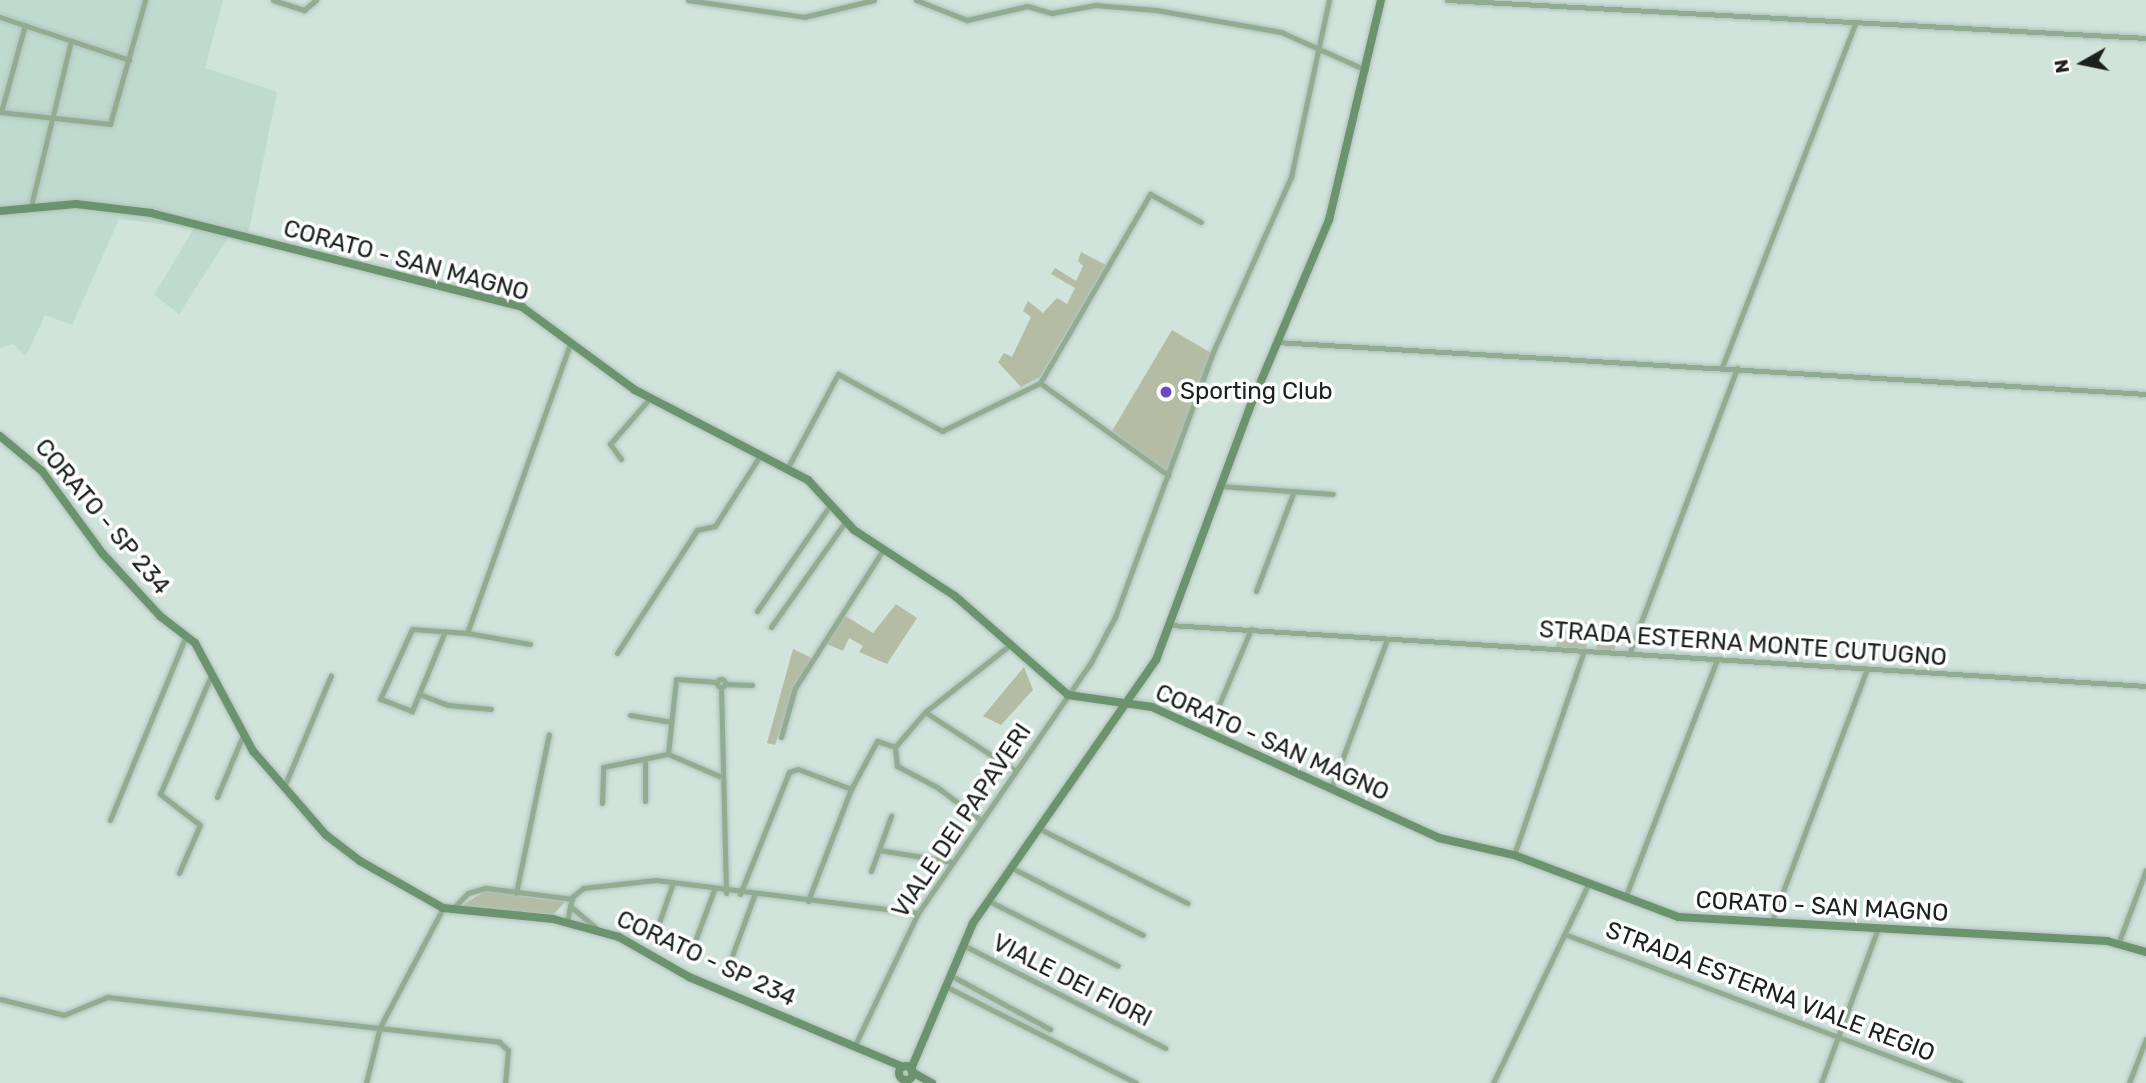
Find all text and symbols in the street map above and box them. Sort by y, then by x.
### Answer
north arrow [2048,28,2118,98]
text: N [2049,58,2074,75]
street label: CORATO - SAN MAGNO [280,214,532,308]
place label: Sporting Club [1180,378,1333,406]
marker: Sporting Club [1158,384,1174,400]
street label: CORATO - SP 234 [28,433,176,601]
street label: STRADA ESTERNA MONTE CUTUGNO [1538,615,1948,673]
street label: CORATO - SAN MAGNO [1151,678,1393,808]
street label: VIALE DEI PAPAVERI [886,718,1038,924]
street label: CORATO - SAN MAGNO [1695,886,1949,928]
street label: CORATO - SP 234 [612,905,800,1013]
street label: STRADA ESTERNA VIALE REGIO [1600,915,1940,1069]
street label: VIALE DEI FIORI [988,928,1156,1034]

